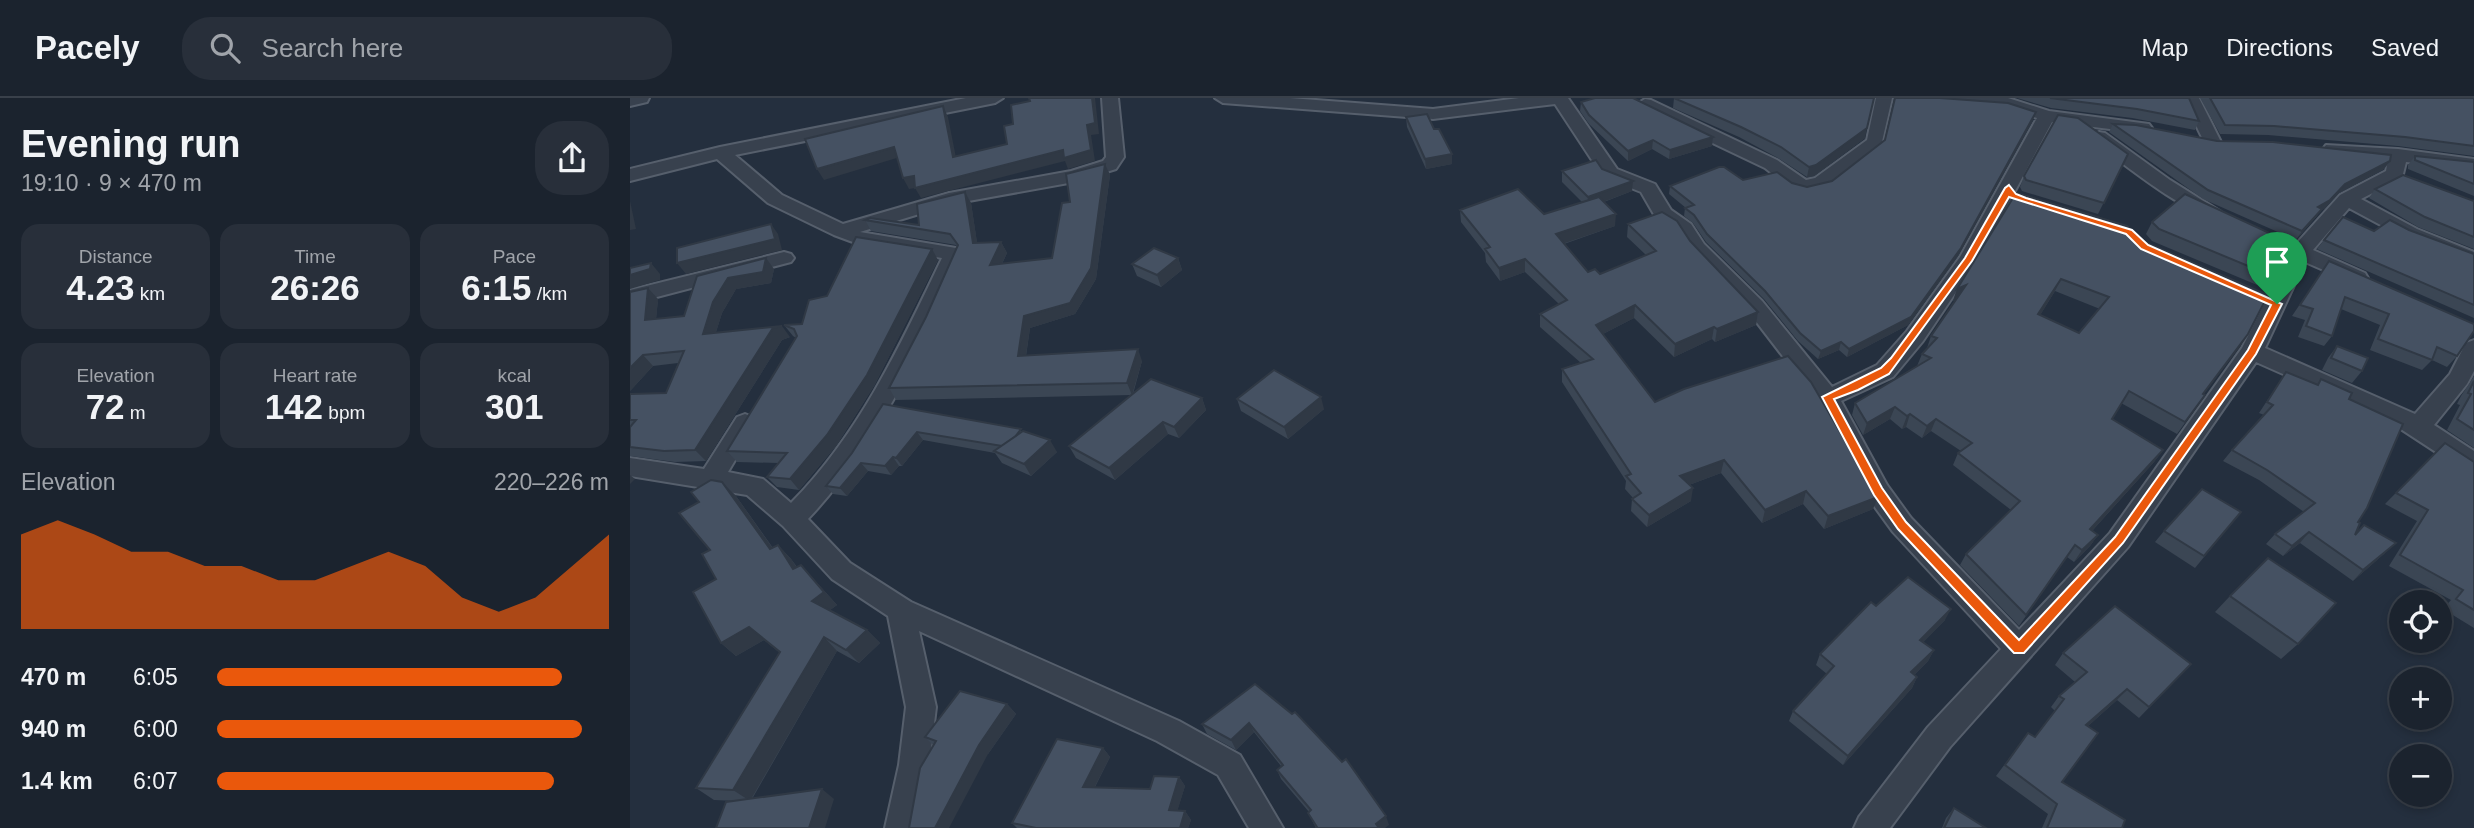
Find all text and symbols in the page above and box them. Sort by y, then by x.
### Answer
search box [182,17,672,80]
text: Pacely [35,29,140,66]
icon: search [206,29,244,67]
text: Search here [262,33,403,63]
text: Map [2142,34,2188,61]
text: Directions [2226,34,2333,61]
text: Saved [2371,34,2439,61]
button: share [535,121,609,195]
text: Evening run [21,123,241,165]
text: 19:10 · 9 × 470 m [21,170,202,196]
pin [2247,232,2307,304]
icon: arrive [2258,243,2296,281]
text: Distance [79,246,153,267]
text: Time [294,246,336,267]
text: Pace [493,246,536,267]
text: 4.23 [66,268,134,307]
text: 26:26 [270,268,360,307]
text: 6:15 [461,268,531,307]
text: km [134,283,165,304]
text: /km [531,283,567,304]
text: Elevation [77,365,155,386]
text: Heart rate [273,365,357,386]
text: kcal [497,365,531,386]
text: 72 [86,387,125,426]
text: 142 [265,387,323,426]
text: 301 [485,387,544,426]
text: m [125,402,146,423]
text: bpm [323,402,365,423]
text: Elevation [21,469,116,495]
text: 220–226 m [494,469,609,495]
map controls [2389,590,2452,807]
button: locate [2389,590,2452,653]
text: 470 m [21,664,86,690]
text: 6:05 [133,664,178,690]
button: + [2389,667,2452,730]
text: 940 m [21,716,86,742]
text: 6:00 [133,716,178,742]
button: − [2389,744,2452,807]
text: 1.4 km [21,768,93,794]
text: 6:07 [133,768,178,794]

